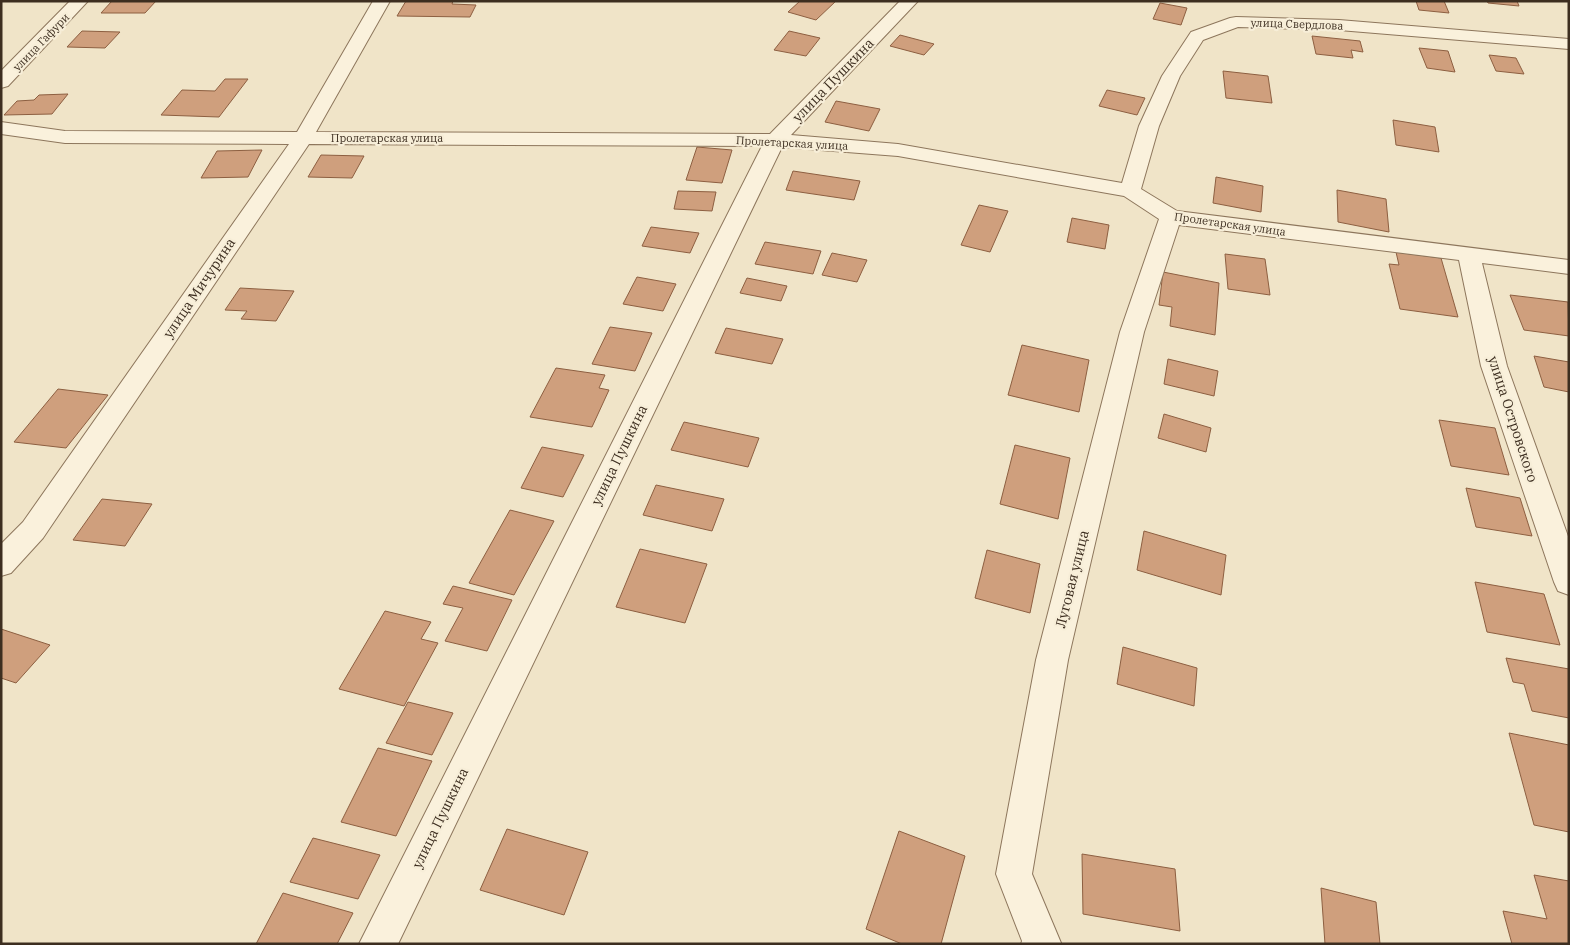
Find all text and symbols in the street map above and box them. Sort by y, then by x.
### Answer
street label: улица Гафури [10,10,72,74]
street label: улица Свердлова [1250,15,1344,33]
street label: улица Пушкина [788,34,878,126]
street label: Пролетарская улица [331,131,443,145]
street label: Пролетарская улица [735,133,849,153]
street label: Пролетарская улица [1173,209,1287,239]
street label: улица Мичурина [159,234,239,342]
street label: улица Островского [1484,354,1542,485]
street label: улица Пушкина [587,401,651,508]
street label: Луговая улица [1051,528,1093,630]
street label: улица Пушкина [408,764,472,871]

